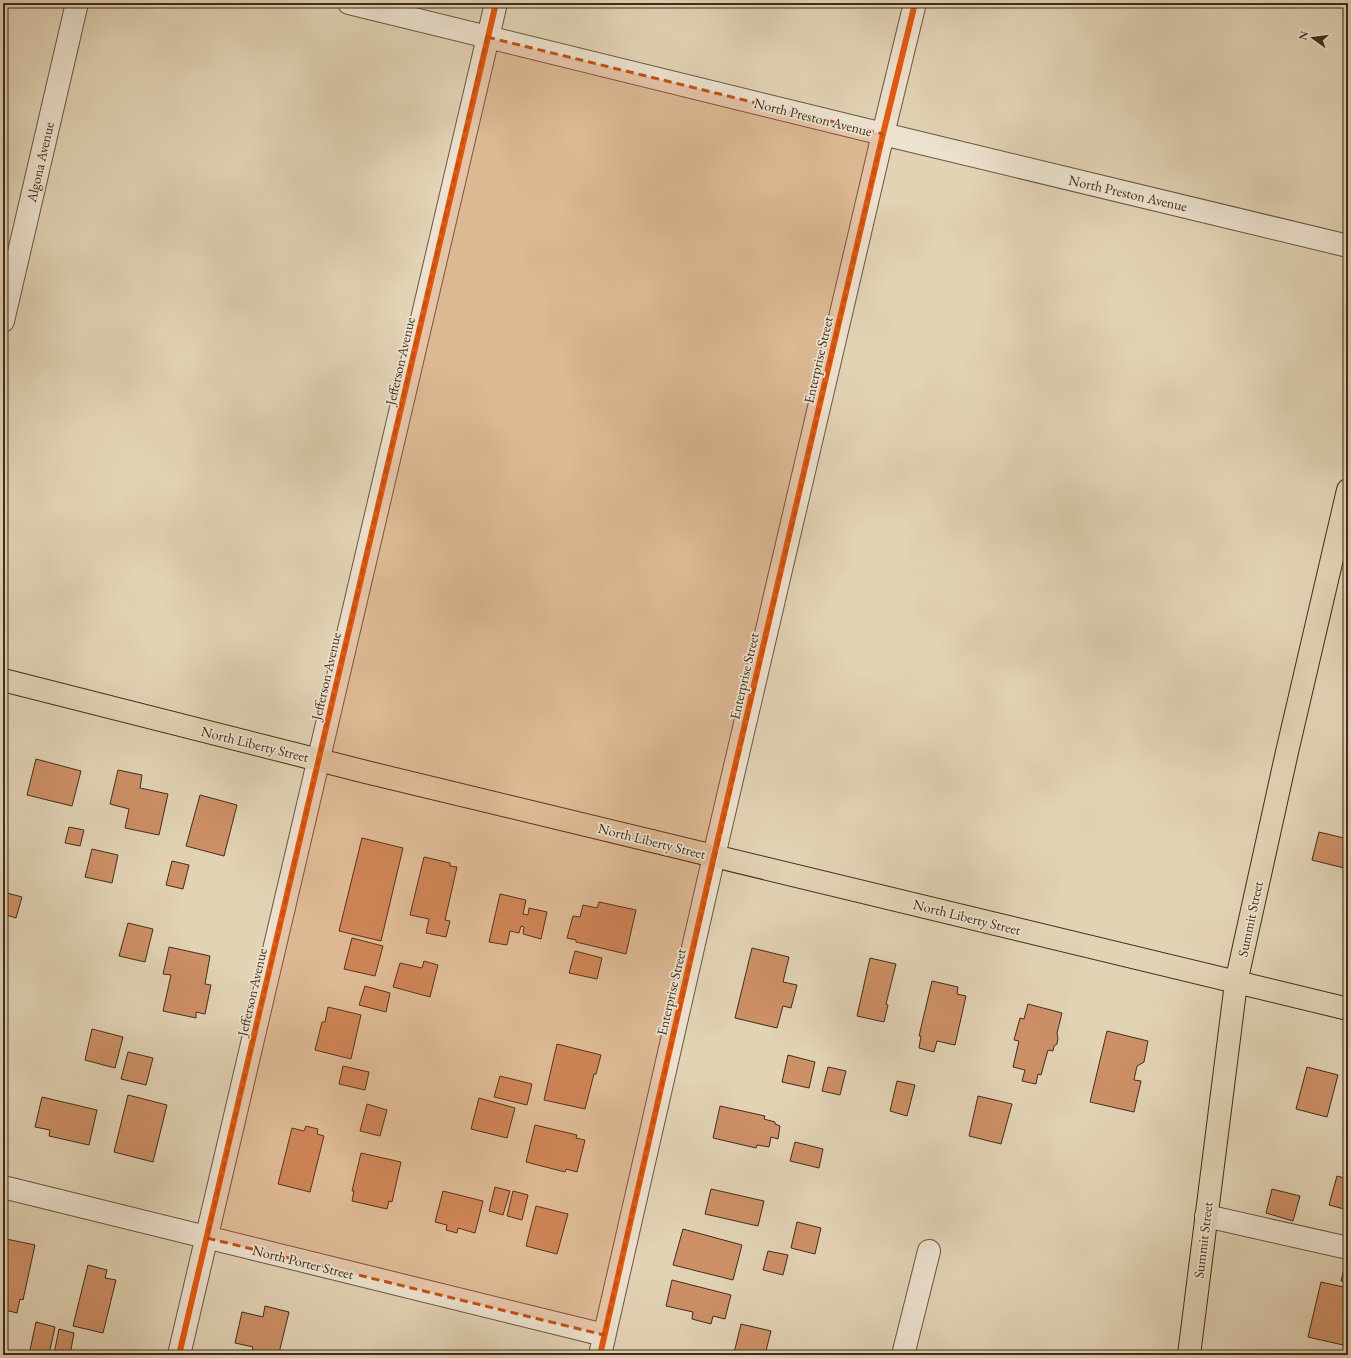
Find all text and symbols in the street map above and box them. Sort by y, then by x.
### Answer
north arrow [1293,18,1333,58]
text: N [1295,29,1311,42]
street label: North Preston Avenue [752,94,874,141]
street label: Algona Avenue [22,119,58,205]
street label: North Preston Avenue [1067,171,1190,216]
street label: Enterprise Street [799,314,837,405]
street label: Jefferson Avenue [381,315,419,408]
street label: Jefferson Avenue [307,630,345,723]
street label: Enterprise Street [725,630,763,721]
street label: North Liberty Street [199,722,311,766]
street label: North Liberty Street [596,819,708,863]
street label: Summit Street [1233,879,1267,959]
street label: North Liberty Street [911,895,1023,939]
street label: Jefferson Avenue [233,946,271,1039]
street label: Enterprise Street [652,946,690,1037]
street label: Summit Street [1189,1200,1217,1279]
street label: North Porter Street [250,1241,356,1283]

